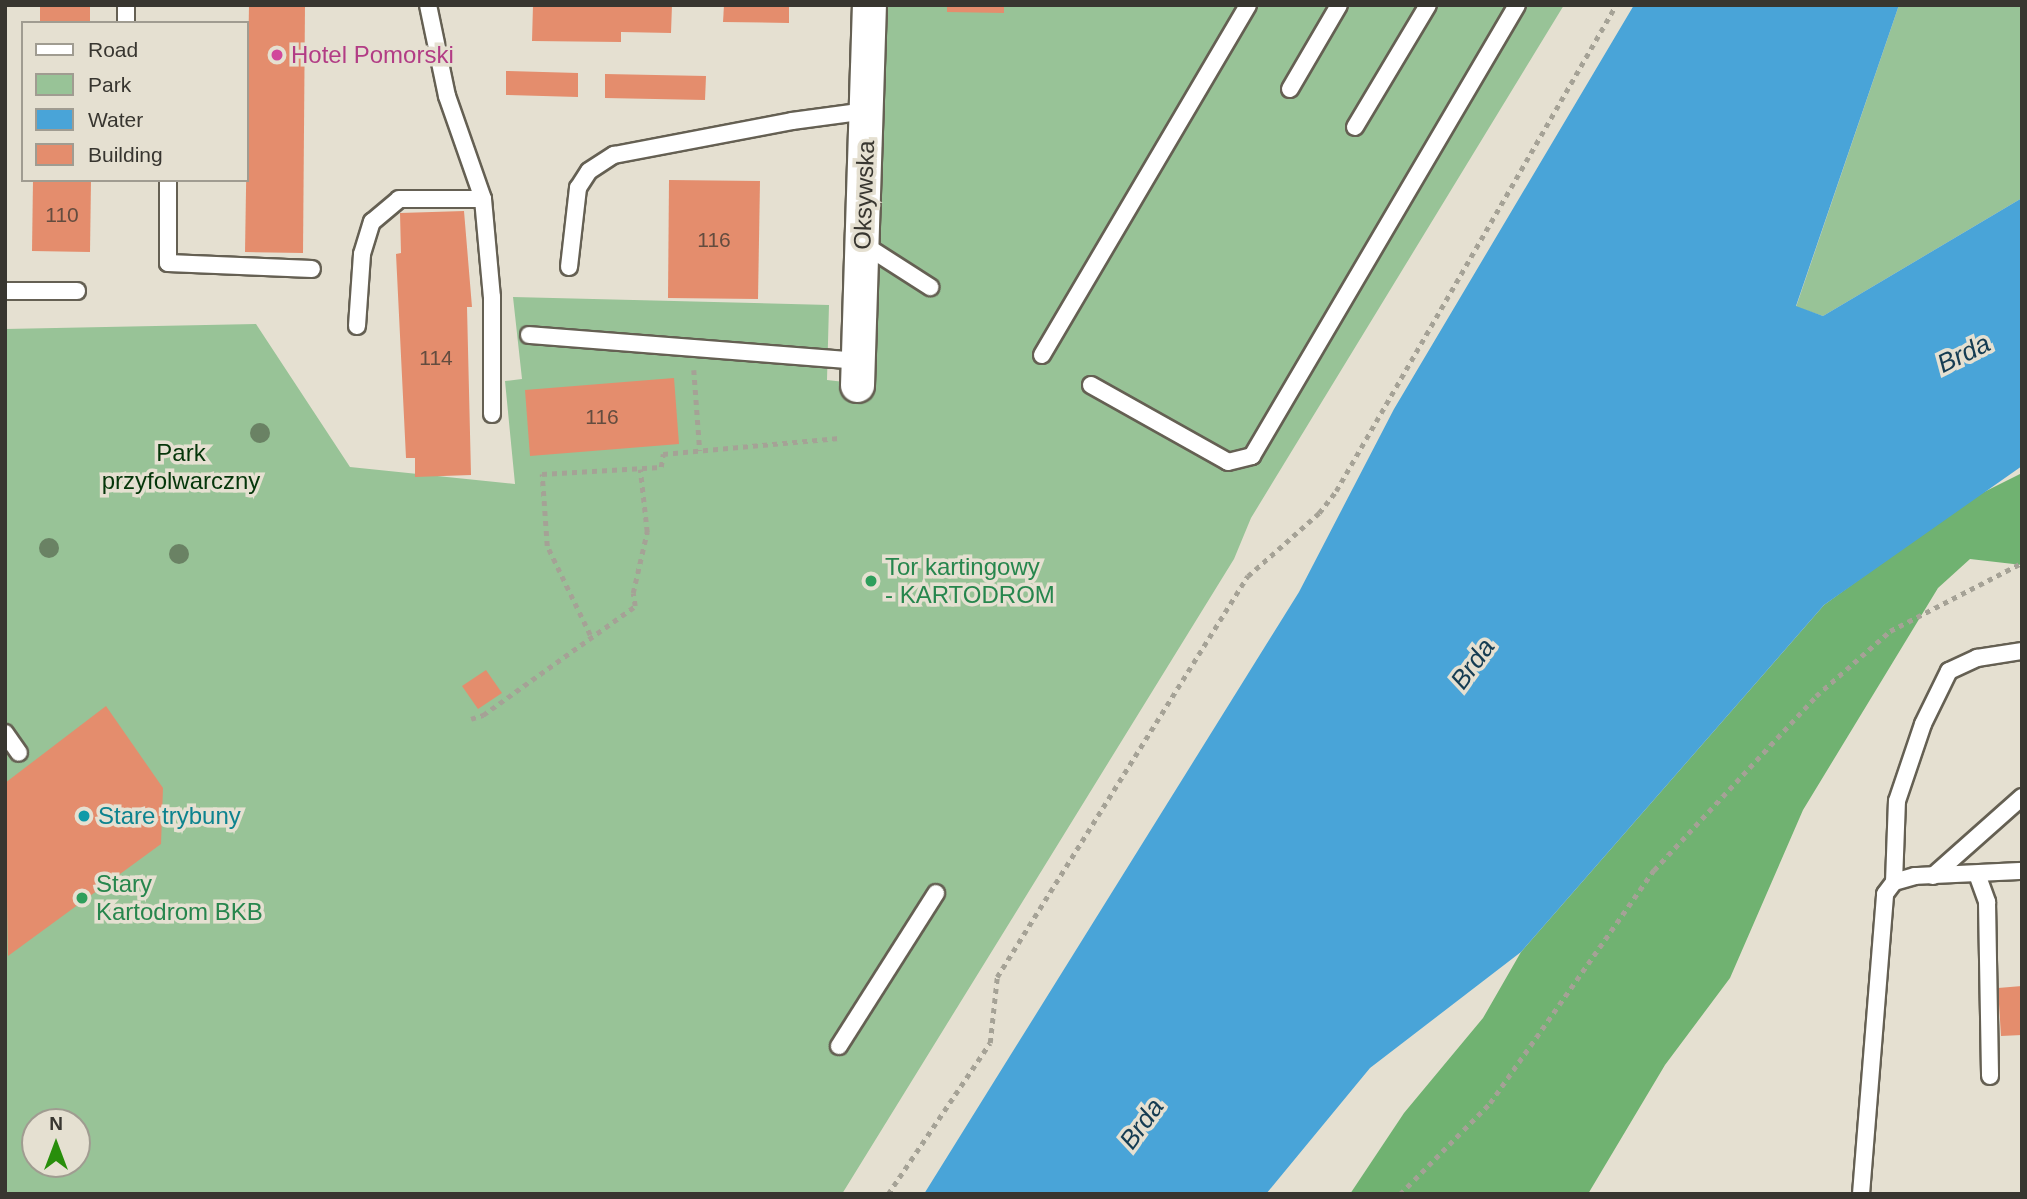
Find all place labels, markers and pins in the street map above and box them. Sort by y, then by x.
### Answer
place label: Hotel Pomorski [291,41,454,69]
marker: Hotel Pomorski [269,47,285,63]
place label: Tor kartingowy - KARTODROM [885,553,1055,609]
marker: Tor kartingowy - KARTODROM [863,573,879,589]
place label: Stare trybuny [98,802,241,830]
marker: Stare trybuny [76,808,92,824]
place label: Stary Kartodrom BKB [96,870,263,926]
marker: Stary Kartodrom BKB [74,890,90,906]

